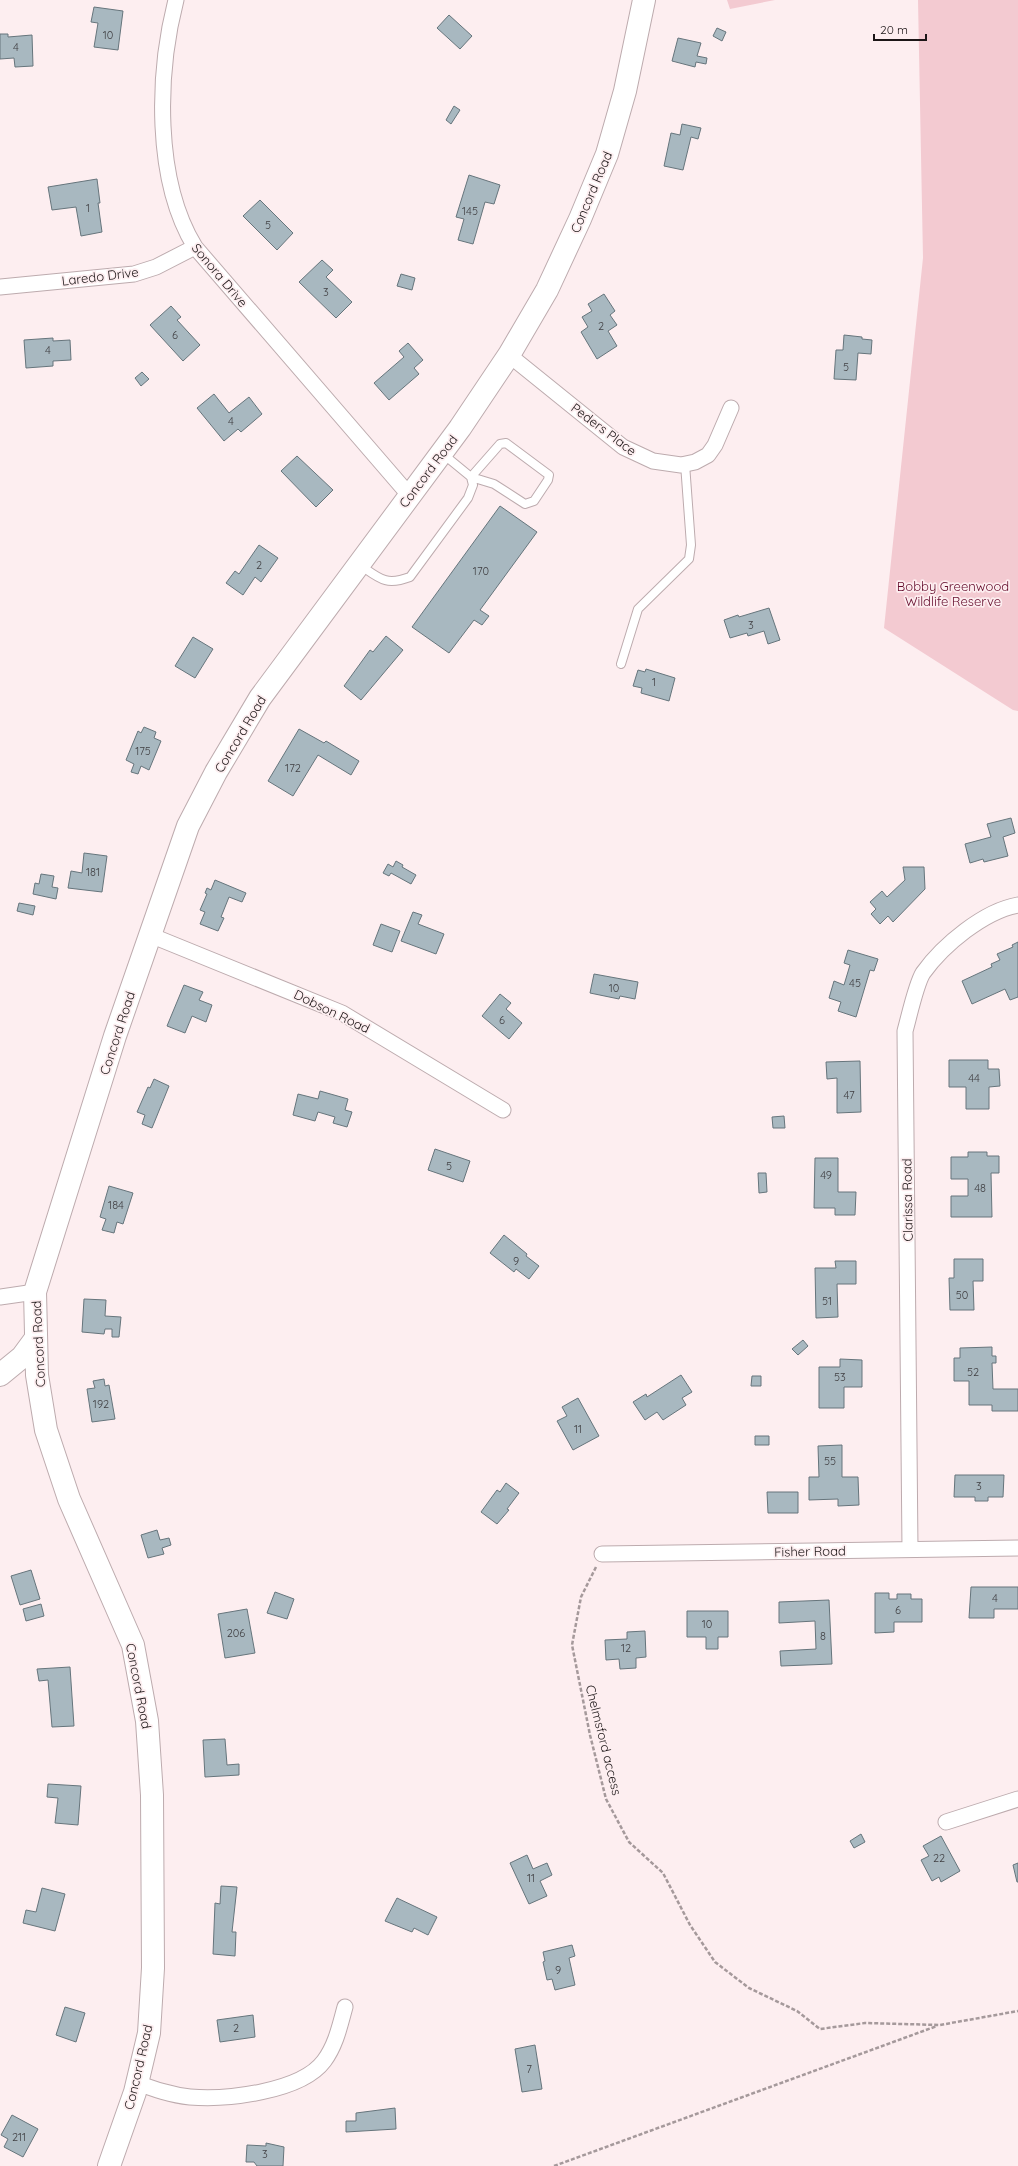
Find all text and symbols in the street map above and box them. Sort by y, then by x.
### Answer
scale bar [874,16,926,42]
text: 20 m [880,22,908,37]
house number: 10 [103,28,113,42]
house number: 4 [13,40,19,54]
street label: Concord Road [567,149,615,235]
house number: 1 [86,201,90,215]
house number: 145 [462,204,478,218]
house number: 5 [265,218,271,232]
street label: Sonora Drive [189,240,251,310]
street label: Laredo Drive [61,263,139,289]
house number: 3 [323,285,329,299]
house number: 2 [598,319,604,333]
house number: 6 [172,328,178,342]
house number: 4 [45,343,51,357]
house number: 5 [843,360,849,374]
street label: Peders Place [568,399,640,459]
house number: 4 [228,414,234,428]
street label: Concord Road [395,432,461,510]
house number: 2 [256,558,262,572]
house number: 170 [473,564,489,578]
park label: Bobby Greenwood Wildlife Reserve [897,578,1009,609]
house number: 3 [748,618,754,632]
house number: 1 [652,675,656,689]
street label: Concord Road [211,693,269,775]
house number: 175 [135,744,151,758]
house number: 172 [285,761,301,775]
house number: 181 [86,865,100,879]
house number: 45 [849,976,861,990]
house number: 10 [609,981,619,995]
street label: Dobson Road [291,986,373,1036]
street label: Concord Road [96,989,138,1077]
house number: 6 [499,1013,505,1027]
house number: 44 [968,1071,980,1085]
house number: 47 [843,1088,855,1102]
street label: Clarissa Road [898,1158,916,1242]
house number: 5 [446,1159,452,1173]
house number: 49 [820,1168,832,1182]
house number: 48 [974,1181,986,1195]
house number: 184 [108,1198,124,1212]
house number: 9 [513,1254,519,1268]
house number: 50 [956,1288,968,1302]
house number: 51 [822,1294,832,1308]
street label: Concord Road [28,1300,48,1388]
house number: 52 [967,1365,979,1379]
house number: 53 [834,1370,846,1384]
house number: 192 [93,1397,109,1411]
house number: 11 [574,1422,582,1436]
house number: 55 [824,1454,836,1468]
house number: 3 [976,1479,982,1493]
street label: Fisher Road [774,1542,846,1560]
house number: 4 [992,1591,998,1605]
house number: 6 [895,1603,901,1617]
house number: 10 [702,1617,712,1631]
house number: 206 [227,1626,245,1640]
house number: 8 [820,1629,826,1643]
house number: 12 [621,1641,631,1655]
street label: Concord Road [123,1642,155,1730]
street label: Chelmsford access [583,1683,625,1797]
house number: 22 [933,1851,945,1865]
house number: 11 [527,1871,535,1885]
house number: 9 [555,1963,561,1977]
house number: 2 [233,2021,239,2035]
street label: Concord Road [120,2023,156,2111]
house number: 7 [526,2062,532,2076]
house number: 211 [12,2130,26,2144]
house number: 3 [262,2147,268,2161]

